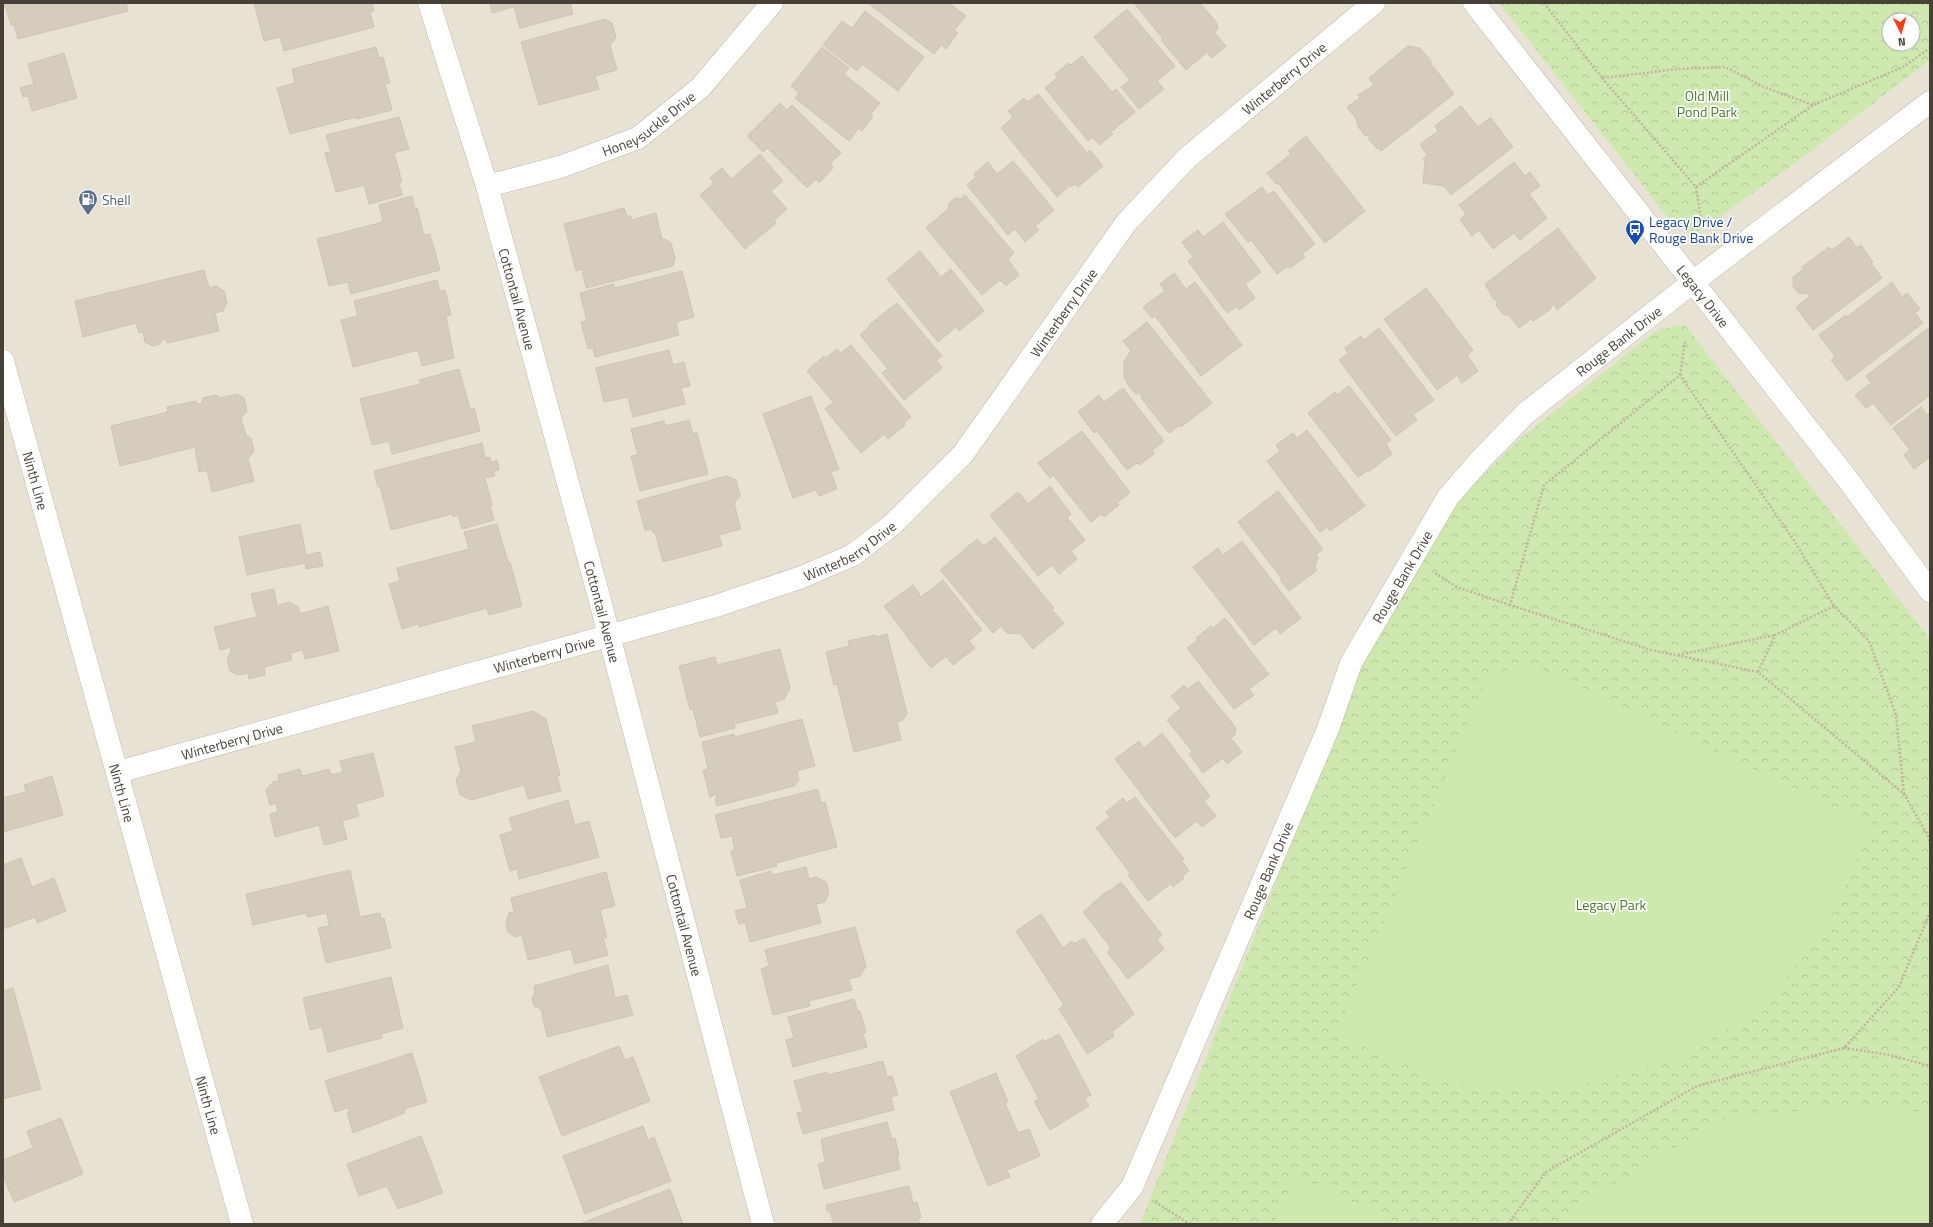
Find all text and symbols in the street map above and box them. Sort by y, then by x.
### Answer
north arrow [1881,12,1921,52]
text: N [1897,34,1906,50]
street label: Winterberry Drive [1237,36,1331,119]
street label: Honeysuckle Drive [599,85,700,161]
park label: Old Mill Pond Park [1677,85,1738,122]
fuel station icon: Shell [77,188,99,216]
place label: Shell [102,189,131,210]
place label: Legacy Drive / Rouge Bank Drive [1649,211,1753,248]
bus stop icon: Legacy Drive / Rouge Bank Drive [1624,218,1646,246]
street label: Cottontail Avenue [494,246,542,352]
street label: Legacy Drive [1672,260,1735,332]
street label: Winterberry Drive [1024,263,1102,361]
street label: Rouge Bank Drive [1571,300,1666,381]
street label: Ninth Line [18,449,54,512]
street label: Winterberry Drive [800,515,900,586]
street label: Rouge Bank Drive [1366,526,1437,627]
street label: Cottontail Avenue [579,558,626,665]
street label: Winterberry Drive [491,630,597,678]
street label: Winterberry Drive [179,716,285,765]
street label: Ninth Line [104,761,141,824]
street label: Rouge Bank Drive [1237,818,1298,923]
street label: Cottontail Avenue [661,872,708,978]
park label: Legacy Park [1576,894,1647,915]
street label: Ninth Line [191,1073,227,1137]

